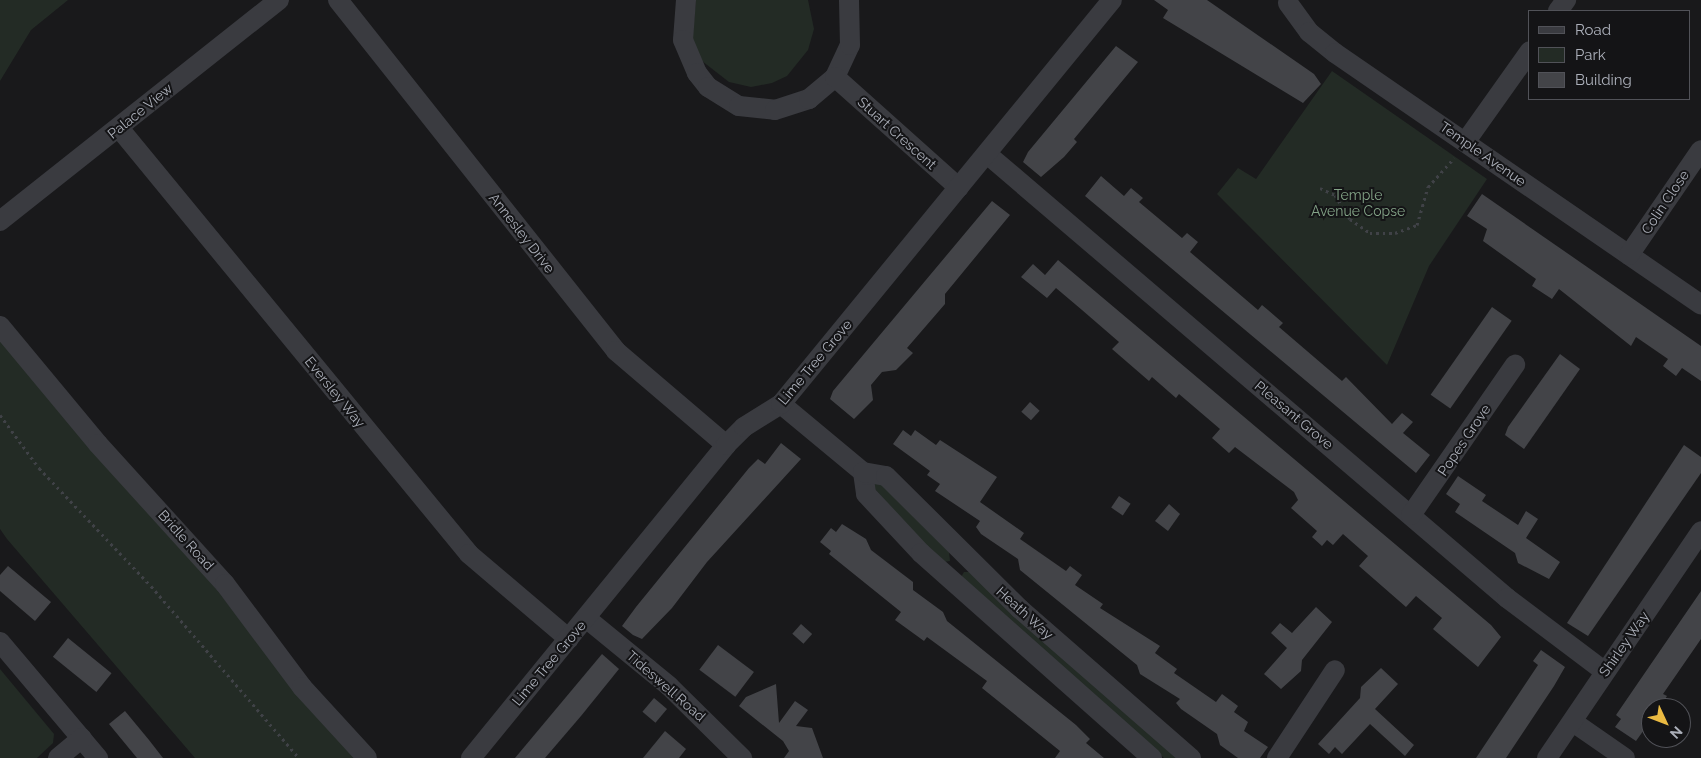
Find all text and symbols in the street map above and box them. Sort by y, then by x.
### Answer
legend [1528,10,1691,100]
text: Road [1575,21,1611,39]
text: Park [1575,46,1606,64]
text: Building [1575,71,1632,89]
street label: Palace View [104,80,176,142]
street label: Stuart Crescent [854,93,940,173]
street label: Temple Avenue [1437,118,1529,190]
street label: Colin Close [1638,167,1692,237]
park label: Temple Avenue Copse [1311,187,1405,220]
street label: Annesley Drive [485,190,559,276]
street label: Lime Tree Grove [774,316,856,408]
street label: Eversley Way [301,353,369,431]
street label: Pleasant Grove [1251,377,1337,453]
street label: Popes Grove [1434,401,1494,479]
street label: Bridle Road [155,506,217,574]
street label: Heath Way [993,583,1057,643]
street label: Shirley Way [1595,608,1653,680]
street label: Lime Tree Grove [508,617,590,709]
street label: Tideswell Road [623,647,709,725]
north arrow [1641,698,1691,748]
text: N [1667,723,1686,742]

